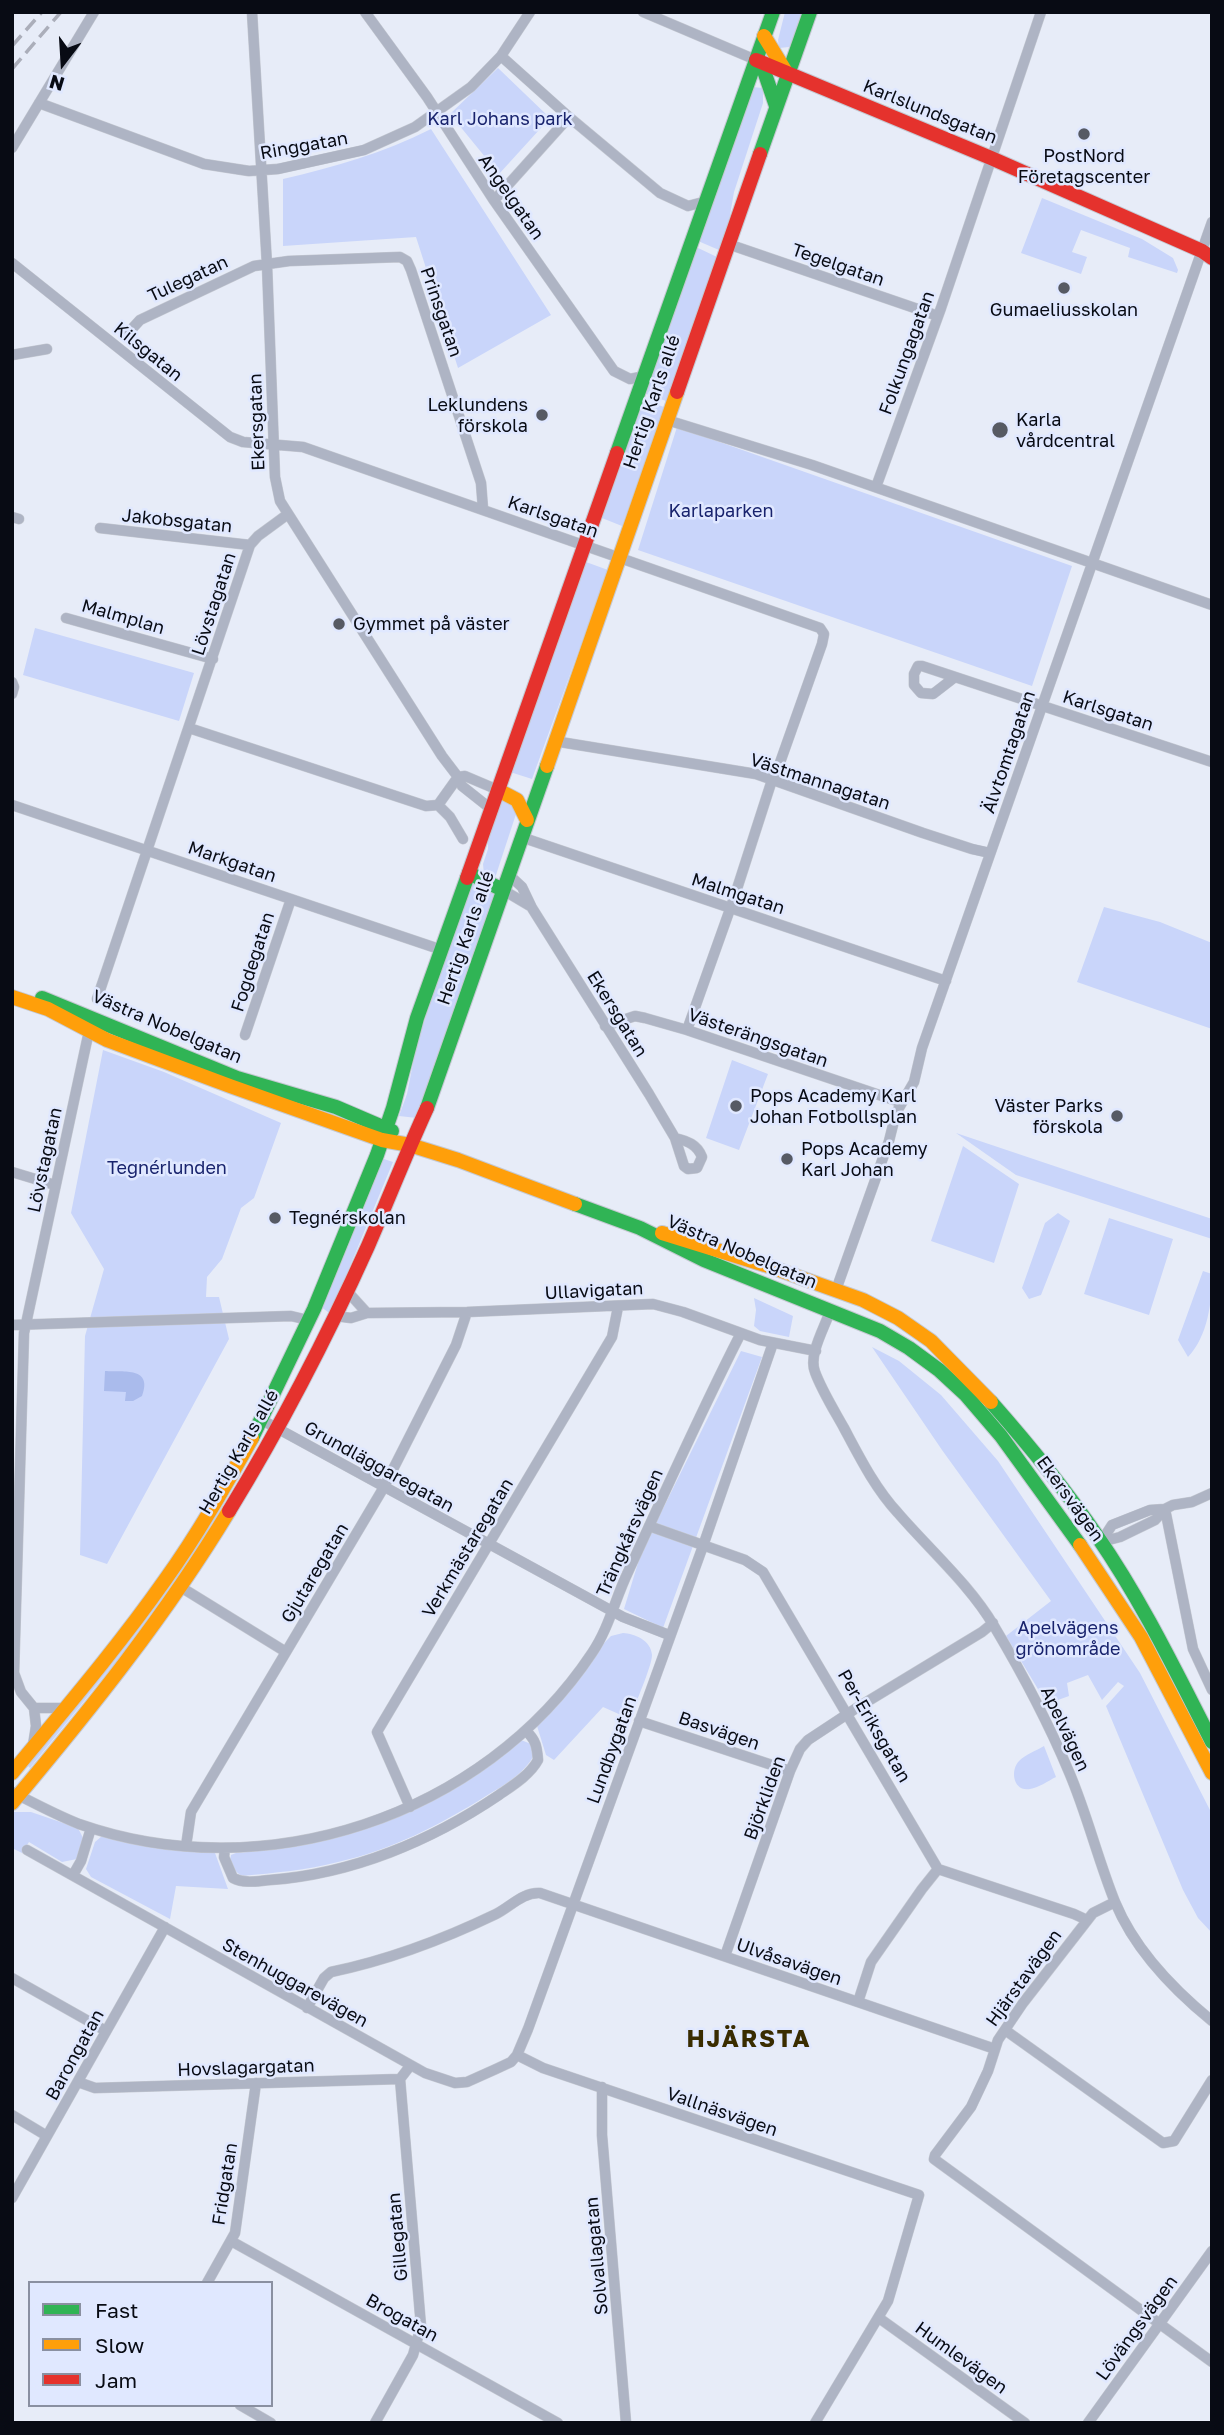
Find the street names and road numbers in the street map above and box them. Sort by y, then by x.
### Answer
street label: Karlslundsgatan [860,75,1000,149]
street label: Ringgatan [258,128,350,164]
street label: Angelgatan [474,150,548,244]
street label: Tegelgatan [789,239,887,291]
street label: Tulegatan [144,251,232,307]
street label: Prinsgatan [416,264,466,360]
street label: Folkungagatan [875,288,939,418]
street label: Kilsgatan [109,318,187,386]
street label: Hertig Karls allé [619,332,685,472]
street label: Ekersgatan [245,373,269,471]
street label: Karlsgatan [505,491,601,543]
street label: Jakobsgatan [121,504,233,538]
street label: Lövstagatan [187,550,241,658]
street label: Malmplan [79,595,167,639]
street label: Karlsgatan [1060,686,1156,736]
street label: Älvtomtagatan [978,688,1040,816]
street label: Västmannagatan [747,749,893,815]
street label: Markgatan [185,837,279,887]
street label: Hertig Karls allé [433,868,499,1008]
street label: Malmgatan [689,869,787,919]
street label: Fogdegatan [227,909,279,1015]
street label: Ekersgatan [582,967,652,1061]
street label: Västra Nobelgatan [89,986,245,1068]
street label: Västerängsgatan [685,1004,831,1072]
street label: Lövstagatan [23,1105,67,1215]
street label: Västra Nobelgatan [664,1211,820,1293]
street label: Ullavigatan [544,1278,644,1304]
street label: Hertig Karls allé [195,1386,283,1518]
street label: Grundläggaregatan [300,1417,458,1517]
street label: Ekersvägen [1032,1452,1108,1546]
street label: Trängkårsvägen [592,1466,668,1600]
street label: Verkmästaregatan [418,1475,518,1621]
street label: Gjutaregatan [277,1519,353,1627]
street label: Per-Eriksgatan [833,1666,915,1786]
street label: Apelvägen [1036,1683,1094,1775]
street label: Lundbygatan [583,1693,641,1807]
street label: Basvägen [676,1707,762,1755]
street label: Björkliden [740,1753,790,1843]
street label: Hjärstavägen [982,1925,1066,2031]
street label: Stenhuggarevägen [218,1934,372,2032]
street label: Ulvåsavägen [733,1934,845,1990]
street label: Barongatan [41,2006,109,2104]
street label: Hovslagargatan [177,2055,315,2081]
street label: Vallnäsvägen [664,2083,780,2141]
street label: Fridgatan [208,2141,242,2227]
street label: Gillegatan [383,2192,413,2282]
street label: Solvallagatan [581,2196,613,2316]
street label: Lövängsvägen [1092,2271,1182,2385]
street label: Brogatan [362,2289,442,2347]
street label: Humlevägen [911,2317,1011,2399]

